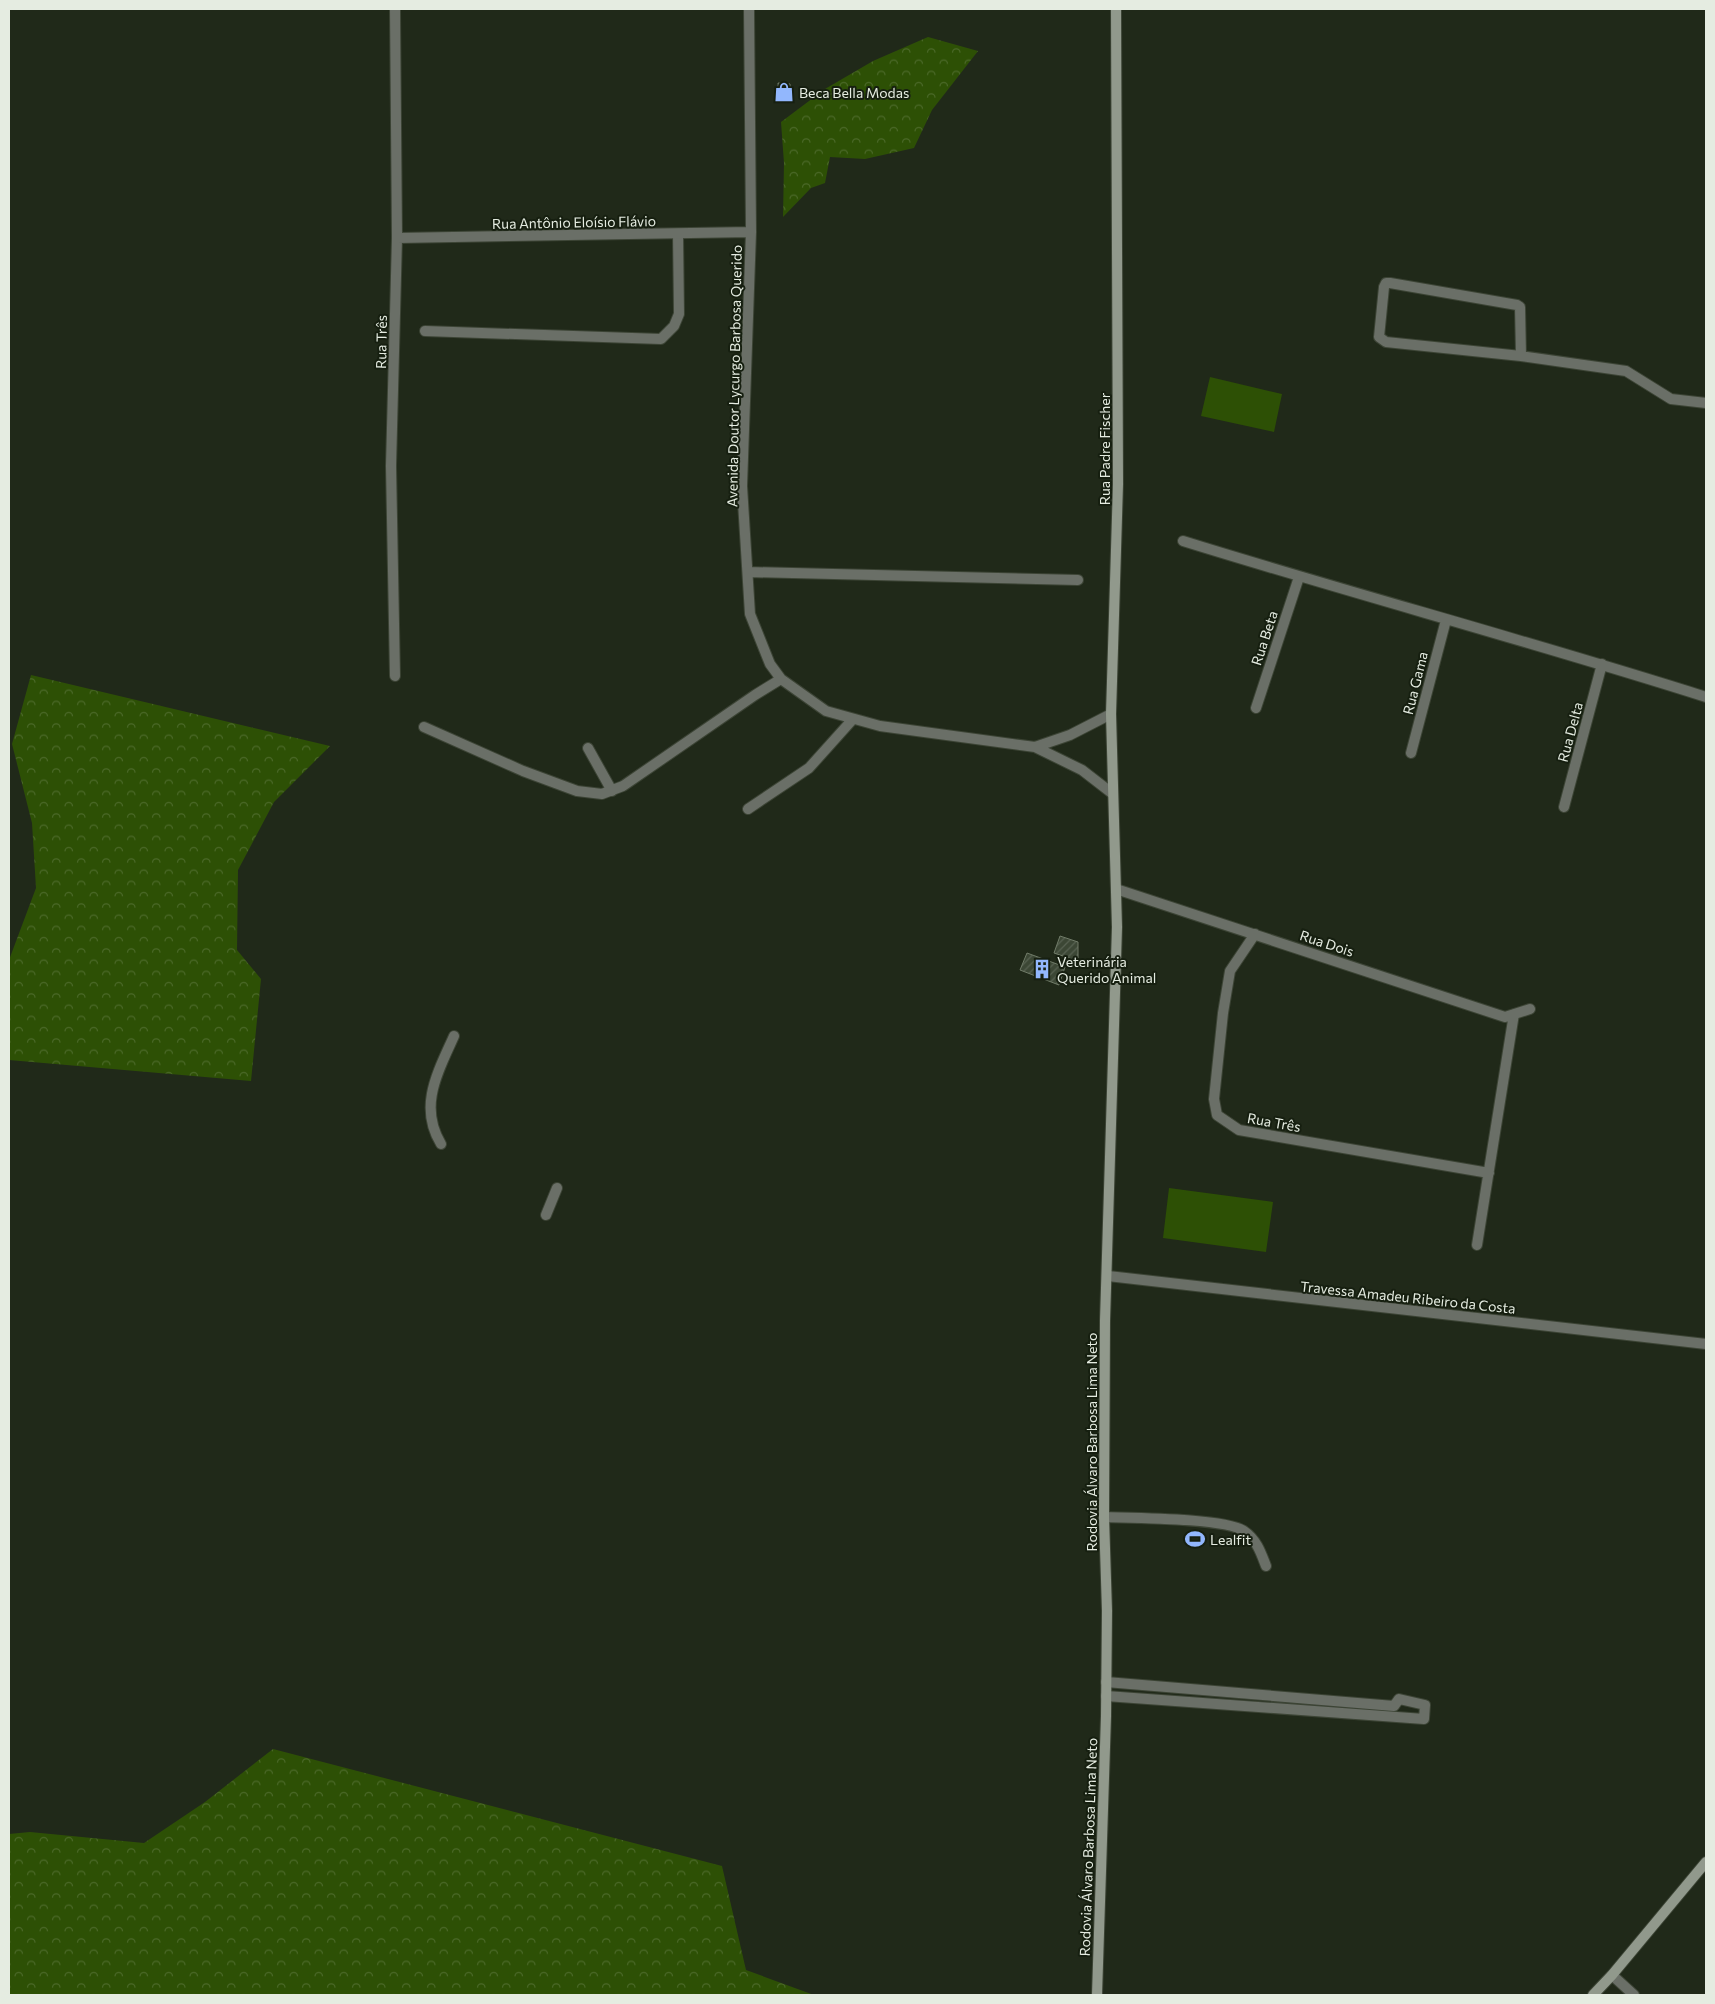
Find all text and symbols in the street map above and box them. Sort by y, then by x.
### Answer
shop icon: Beca Bella Modas [773,81,795,103]
place label: Beca Bella Modas [799,84,909,101]
street label: Rua Antônio Eloísio Flávio [492,212,656,232]
street label: Avenida Doutor Lycurgo Barbosa Querido [723,245,745,507]
street label: Rua Três [372,315,390,369]
street label: Rua Padre Fischer [1096,392,1113,505]
street label: Rua Beta [1247,608,1281,668]
street label: Rua Gama [1399,650,1431,716]
street label: Rua Delta [1554,700,1586,764]
street label: Rua Dois [1298,926,1356,960]
place label: Veterinária Querido Animal [1057,953,1156,986]
building icon: Veterinária Querido Animal [1031,958,1053,980]
street label: Rua Três [1246,1109,1302,1135]
street label: Travessa Amadeu Ribeiro da Costa [1299,1277,1517,1317]
street label: Rodovia Álvaro Barbosa Lima Neto [1083,1333,1100,1551]
sports icon: Lealfit [1184,1528,1206,1550]
place label: Lealfit [1210,1531,1251,1548]
street label: Rodovia Álvaro Barbosa Lima Neto [1076,1737,1100,1957]

